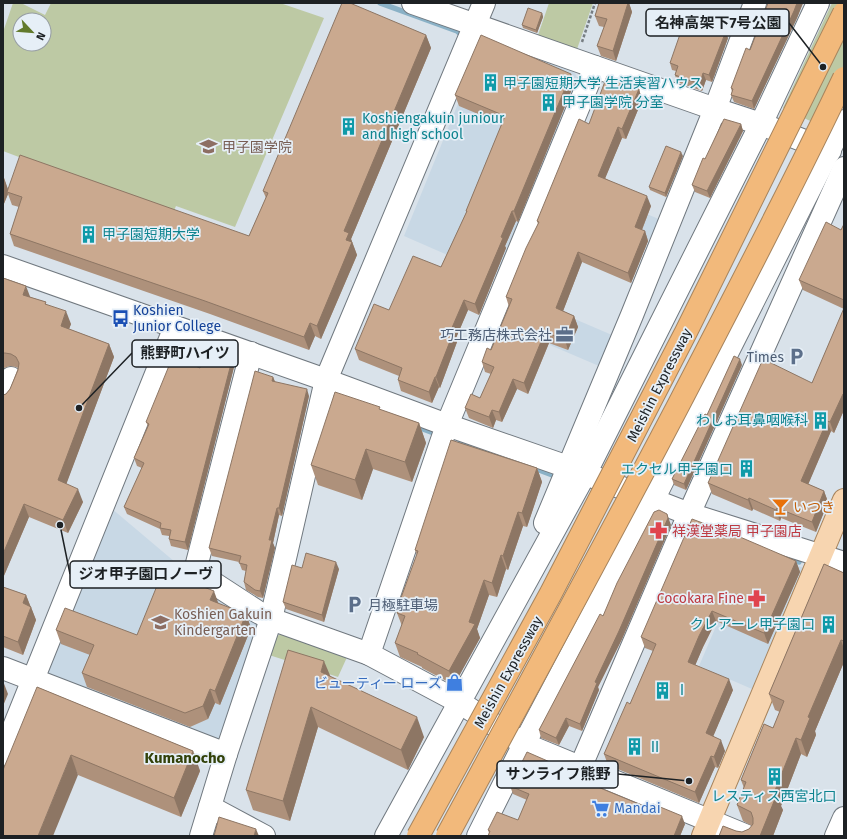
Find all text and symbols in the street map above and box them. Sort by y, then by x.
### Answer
callout: 名神高架下7号公園 [646,9,789,36]
north arrow [12,12,52,52]
text: 名神高架下7号公園 [654,14,782,32]
text: N [33,30,48,42]
building icon: 甲子園短期大学 生活実習ハウス [480,73,500,93]
place label: 甲子園短期大学 生活実習ハウス [503,75,703,92]
building icon: 甲子園学院 分室 [539,92,559,112]
place label: 甲子園学院 分室 [562,94,664,111]
place label: Koshiengakuin juniour and high school [362,110,505,143]
building icon: Koshiengakuin juniour and high school [339,116,359,136]
school or university icon: 甲子園学院 [199,137,219,157]
place label: 甲子園学院 [222,139,292,156]
building icon: 甲子園短期大学 [79,224,99,244]
place label: 甲子園短期大学 [102,226,200,243]
place label: Koshien Junior College [133,302,221,335]
bus stop icon: Koshien Junior College [110,308,130,328]
office icon: 巧工務店株式会社 [555,325,575,345]
street label: Meishin Expressway [623,325,696,445]
place label: 巧工務店株式会社 [440,327,552,344]
callout: 熊野町ハイツ [132,340,238,367]
text: 熊野町ハイツ [140,344,230,362]
parking icon: Times [787,347,807,367]
place label: Times [747,349,784,366]
building icon: わしお耳鼻咽喉科 [811,410,831,430]
place label: わしお耳鼻咽喉科 [696,412,808,429]
building icon: エクセル甲子園口 [736,459,756,479]
place label: エクセル甲子園口 [621,461,733,478]
bar icon: いつき [770,497,790,517]
place label: いつき [793,499,835,516]
pharmacy icon: 祥漢堂薬局 甲子園店 [649,521,669,541]
place label: 祥漢堂薬局 甲子園店 [672,523,802,540]
callout: ジオ甲子園口ノーヴ [70,561,221,588]
text: ジオ甲子園口ノーヴ [78,565,214,583]
pharmacy icon: Cocokara Fine [747,588,767,608]
place label: Cocokara Fine [657,590,744,607]
parking icon: 月極駐車場 [345,595,365,615]
place label: 月極駐車場 [368,597,438,614]
place label: Koshien Gakuin Kindergarten [174,606,272,639]
school or university icon: Koshien Gakuin Kindergarten [151,612,171,632]
street label: Meishin Expressway [471,613,546,731]
building icon: クレアーレ甲子園口 [818,614,838,634]
place label: クレアーレ甲子園口 [690,616,815,633]
shop icon: ビューティー ローズ [445,673,465,693]
place label: ビューティー ローズ [314,675,442,692]
building icon: Ⅰ [652,680,672,700]
place label: Ⅰ [675,682,689,699]
building icon: Ⅱ [625,737,645,757]
place label: Ⅱ [648,739,662,756]
district label: Kumanocho [145,749,226,767]
callout: サンライフ熊野 [497,761,618,788]
text: サンライフ熊野 [505,765,611,783]
building icon: レスティス西宮北口 [764,766,784,786]
place label: レスティス西宮北口 [711,788,837,805]
supermarket icon: Mandai [591,798,611,818]
place label: Mandai [614,800,661,817]

